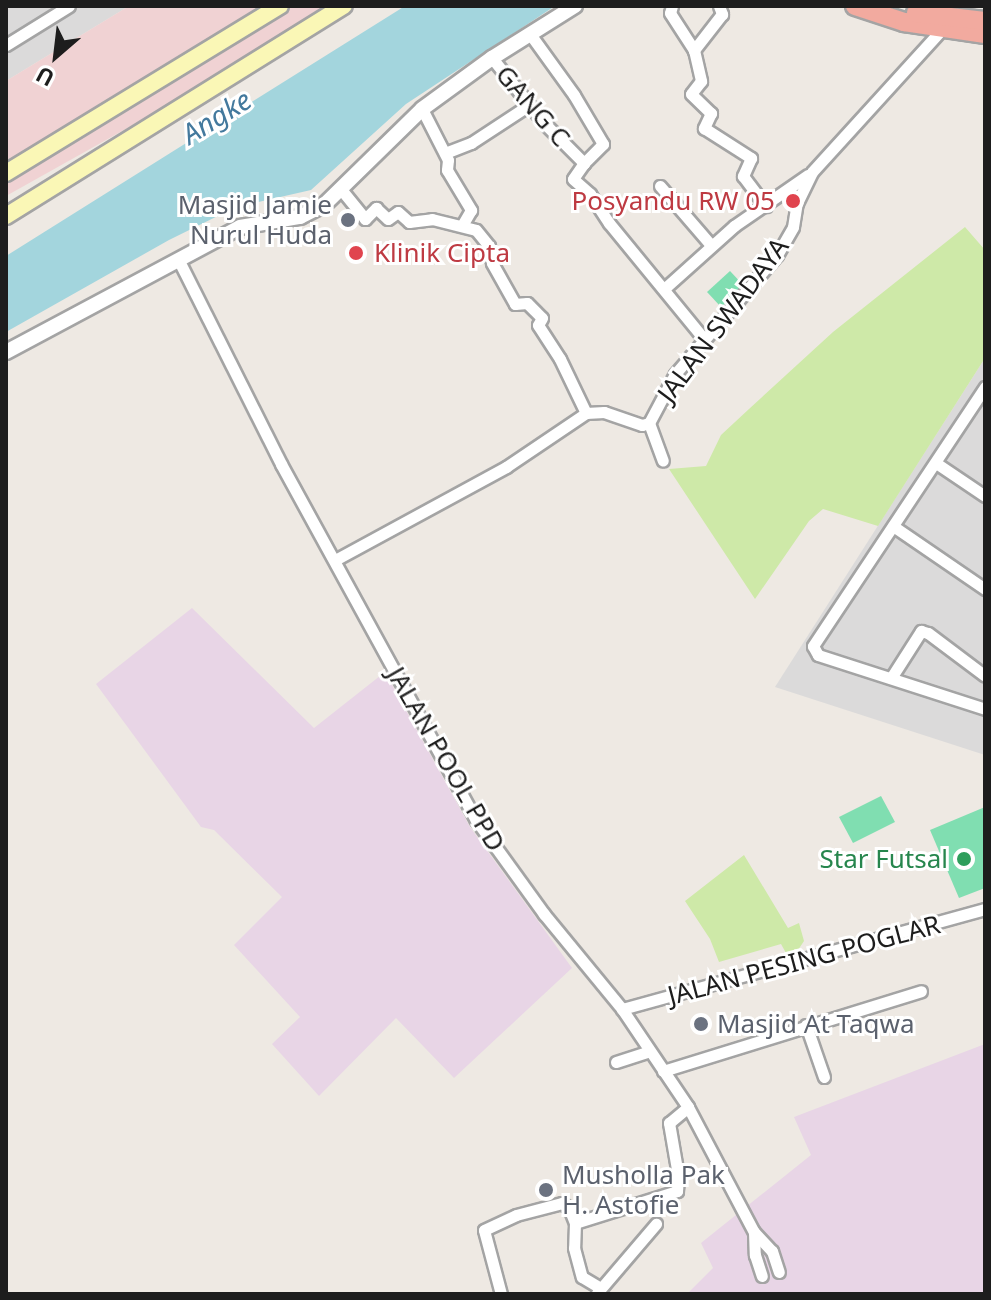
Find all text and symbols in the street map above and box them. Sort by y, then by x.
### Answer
north arrow [16,16,96,96]
street label: GANG C [489,59,577,153]
text: U [30,60,59,94]
water label: Angke [175,82,257,150]
place label: Posyandu RW 05 [571,185,775,217]
place label: Masjid Jamie Nurul Huda [178,189,332,250]
marker: Posyandu RW 05 [782,190,804,212]
marker: Masjid Jamie Nurul Huda [339,211,357,229]
street label: JALAN SWADAYA [651,232,795,408]
place label: Klinik Cipta [374,237,510,269]
marker: Klinik Cipta [345,242,367,264]
street label: JALAN POOL PPD [381,661,511,857]
place label: Star Futsal [820,843,948,875]
marker: Star Futsal [955,850,973,868]
street label: JALAN PESING POGLAR [664,909,944,1011]
place label: Masjid At Taqwa [717,1008,915,1040]
marker: Masjid At Taqwa [692,1015,710,1033]
place label: Musholla Pak H. Astofie [562,1159,725,1220]
marker: Musholla Pak H. Astofie [537,1181,555,1199]

